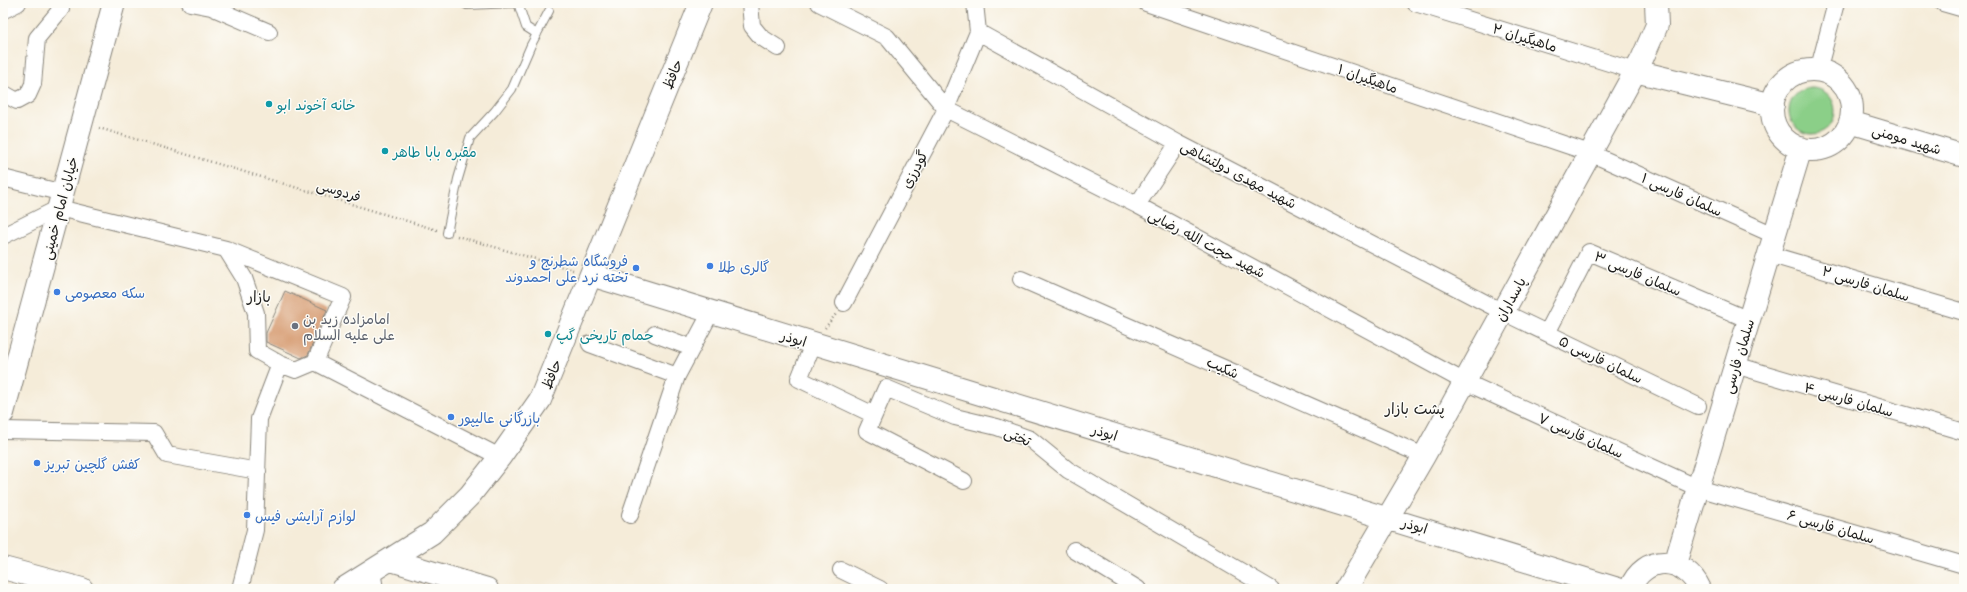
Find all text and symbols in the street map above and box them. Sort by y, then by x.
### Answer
street label: ماهیگیران ۲ [1490,18,1560,56]
street label: حافظ [657,56,687,92]
street label: ماهیگیران ۱ [1335,59,1401,97]
place label: خانه آخوند ابو [276,95,356,114]
marker: خانه آخوند ابو [264,99,274,109]
street label: شهید مومنی [1870,119,1944,159]
street label: شهید مهدی دولتشاهی [1178,135,1300,213]
place label: مقبره بابا طاهر [392,142,477,161]
marker: مقبره بابا طاهر [380,146,390,156]
street label: گودرزی [896,147,932,191]
street label: خیابان امام خمینی [36,154,84,262]
street label: سلمان فارسی ۱ [1639,168,1725,220]
street label: فردوسی [315,174,363,206]
street label: شهید حجت الله رضایی [1145,204,1269,282]
street label: سلمان فارسی ۳ [1592,246,1684,300]
place label: فروشگاه شطرنج و تخته نرد علی احمدوند [505,251,629,286]
place label: گالری طلا [718,257,769,276]
marker: گالری طلا [705,261,715,271]
street label: سلمان فارسی ۲ [1820,261,1912,305]
marker: فروشگاه شطرنج و تخته نرد علی احمدوند [631,263,641,273]
street label: پاسداران [1490,273,1531,325]
place label: سکه معصومی [65,283,145,302]
district label: بازار [246,286,271,306]
marker: سکه معصومی [52,287,62,297]
place label: امامزاده زید بن علی علیه السلام [303,309,395,346]
street label: سلمان فارسی [1718,316,1758,396]
marker: امامزاده زید بن علی علیه السلام [290,321,300,331]
place label: حمام تاریخی گپ [556,325,653,346]
street label: ابوذر [778,325,809,351]
marker: حمام تاریخی گپ [543,329,553,339]
street label: سلمان فارسی ۵ [1556,330,1646,388]
street label: شکیب [1204,352,1242,382]
street label: حافظ [536,356,566,392]
street label: سلمان فارسی ۴ [1802,377,1896,421]
district label: پشت بازار [1384,398,1445,419]
place label: بازرگانی عالیپور [458,408,540,428]
street label: سلمان فارسی ۷ [1535,408,1627,462]
marker: بازرگانی عالیپور [446,412,456,422]
street label: ابوذر [1089,419,1120,445]
street label: تختی [1002,422,1035,451]
place label: کفش گلچین تبریز [44,454,140,474]
marker: کفش گلچین تبریز [32,458,42,468]
street label: سلمان فارسی ۶ [1785,504,1877,548]
place label: لوازم آرایشی فیس [255,506,356,528]
marker: لوازم آرایشی فیس [242,510,252,520]
street label: ابوذر [1399,512,1430,538]

